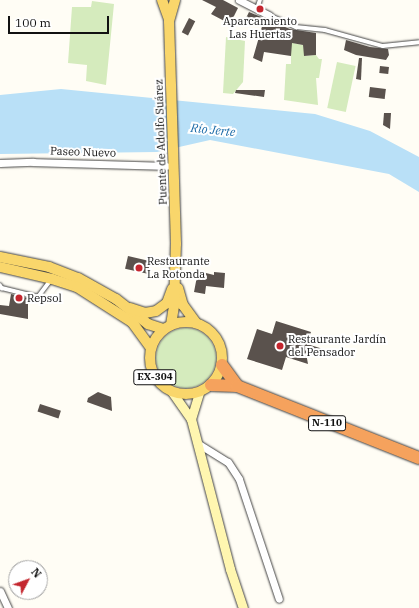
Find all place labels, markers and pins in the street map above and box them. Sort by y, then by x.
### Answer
marker: Aparcamiento Las Huertas [255,4,265,14]
place label: Aparcamiento Las Huertas [223,15,297,41]
place label: Restaurante La Rotonda [147,255,210,281]
marker: Restaurante La Rotonda [134,263,144,273]
place label: Repsol [27,291,62,305]
marker: Repsol [14,293,24,303]
place label: Restaurante Jardín del Pensador [288,333,386,359]
marker: Restaurante Jardín del Pensador [275,341,285,351]

